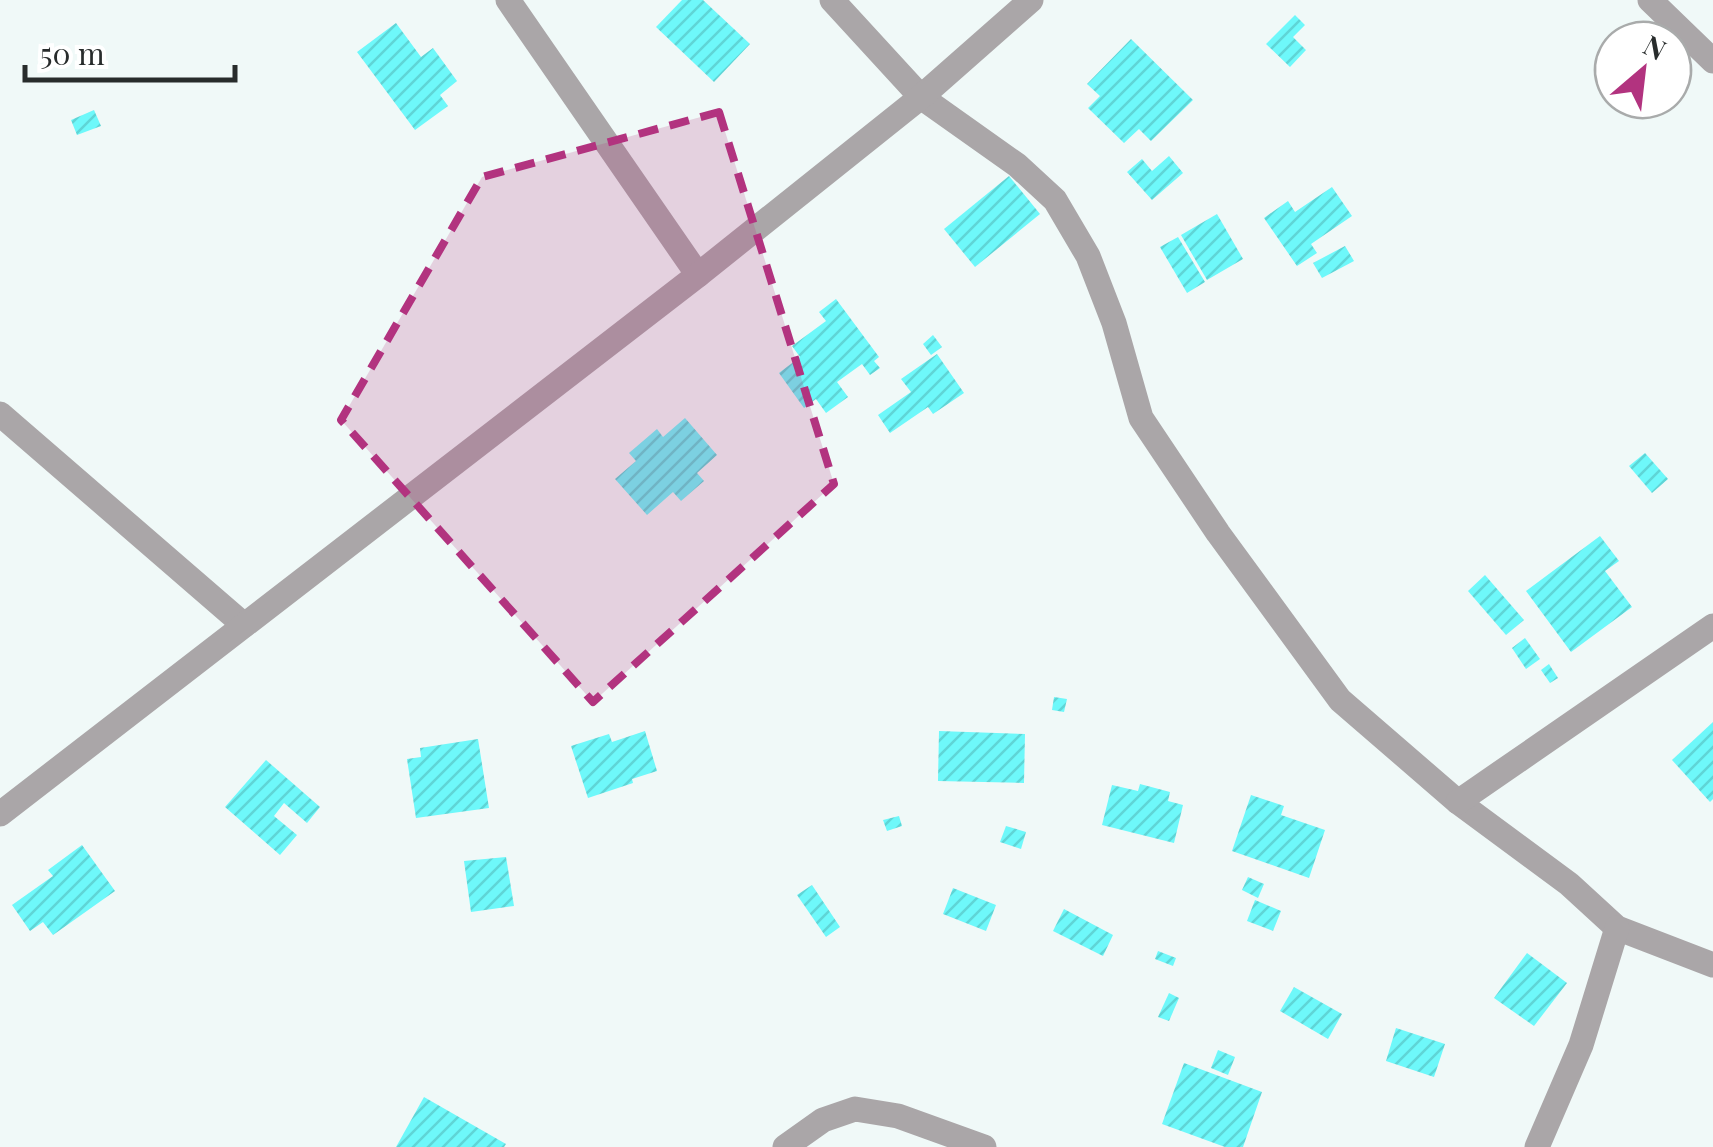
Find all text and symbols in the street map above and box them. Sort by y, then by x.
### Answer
scale bar [25,20,235,82]
north arrow [1593,20,1693,120]
text: N [1638,26,1673,68]
text: 50 m [40,33,105,73]

